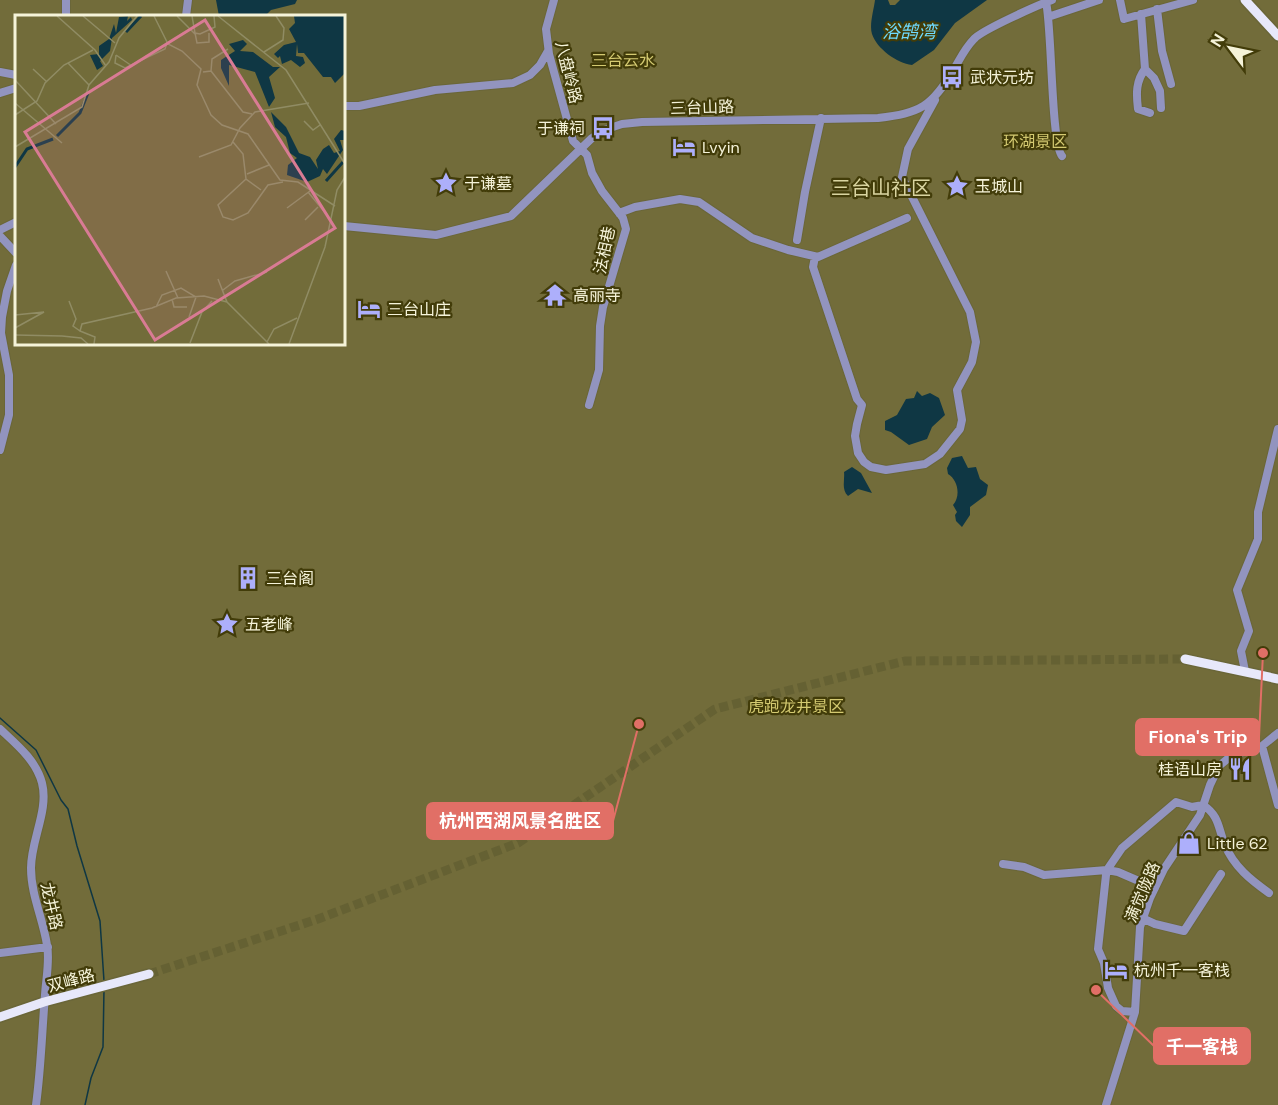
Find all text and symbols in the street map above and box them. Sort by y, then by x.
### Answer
inset map [15,15,345,345]
north arrow [1200,18,1260,78]
water label: 浴鹄湾 [882,20,939,44]
text: N [1206,30,1230,51]
street label: 八盘岭路 [551,39,586,106]
park label: 三台云水 [591,50,655,71]
bus stop icon: 武状元坊 [939,64,965,90]
place label: 武状元坊 [970,67,1034,88]
street label: 三台山路 [670,96,734,119]
bus stop icon: 于谦祠 [590,115,616,141]
place label: 于谦祠 [537,118,585,139]
park label: 环湖景区 [1003,131,1067,152]
hotel icon: Lvyin [671,134,697,160]
place label: Lvyin [702,137,740,158]
place icon: 于谦墓 [433,170,459,196]
place label: 于谦墓 [464,173,512,194]
place icon: 玉城山 [944,173,970,199]
district label: 三台山社区 [831,175,931,201]
place label: 玉城山 [975,176,1023,197]
street label: 法相巷 [589,224,620,276]
temple icon: 高丽寺 [542,282,568,308]
place label: 高丽寺 [573,285,621,306]
hotel icon: 三台山庄 [356,296,382,322]
place label: 三台山庄 [387,299,451,320]
building icon: 三台阁 [235,565,261,591]
place label: 三台阁 [266,568,314,589]
place icon: 五老峰 [214,611,240,637]
place label: 五老峰 [245,614,293,635]
park label: 虎跑龙井景区 [748,696,844,717]
callout: Fiona's Trip [1136,719,1259,755]
text: Fiona's Trip [1149,725,1247,749]
restaurant icon: 桂语山房 [1227,756,1253,782]
place label: 桂语山房 [1158,759,1222,780]
callout: 杭州西湖风景名胜区 [427,803,613,839]
text: 杭州西湖风景名胜区 [439,809,601,833]
shop icon: Little 62 [1176,830,1202,856]
place label: Little 62 [1207,833,1268,854]
street label: 满觉陇路 [1120,859,1165,926]
street label: 龙井路 [36,880,67,932]
hotel icon: 杭州千一客栈 [1103,957,1129,983]
place label: 杭州千一客栈 [1134,960,1230,981]
street label: 双峰路 [45,964,97,997]
callout: 千一客栈 [1154,1028,1250,1064]
text: 千一客栈 [1166,1035,1238,1059]

